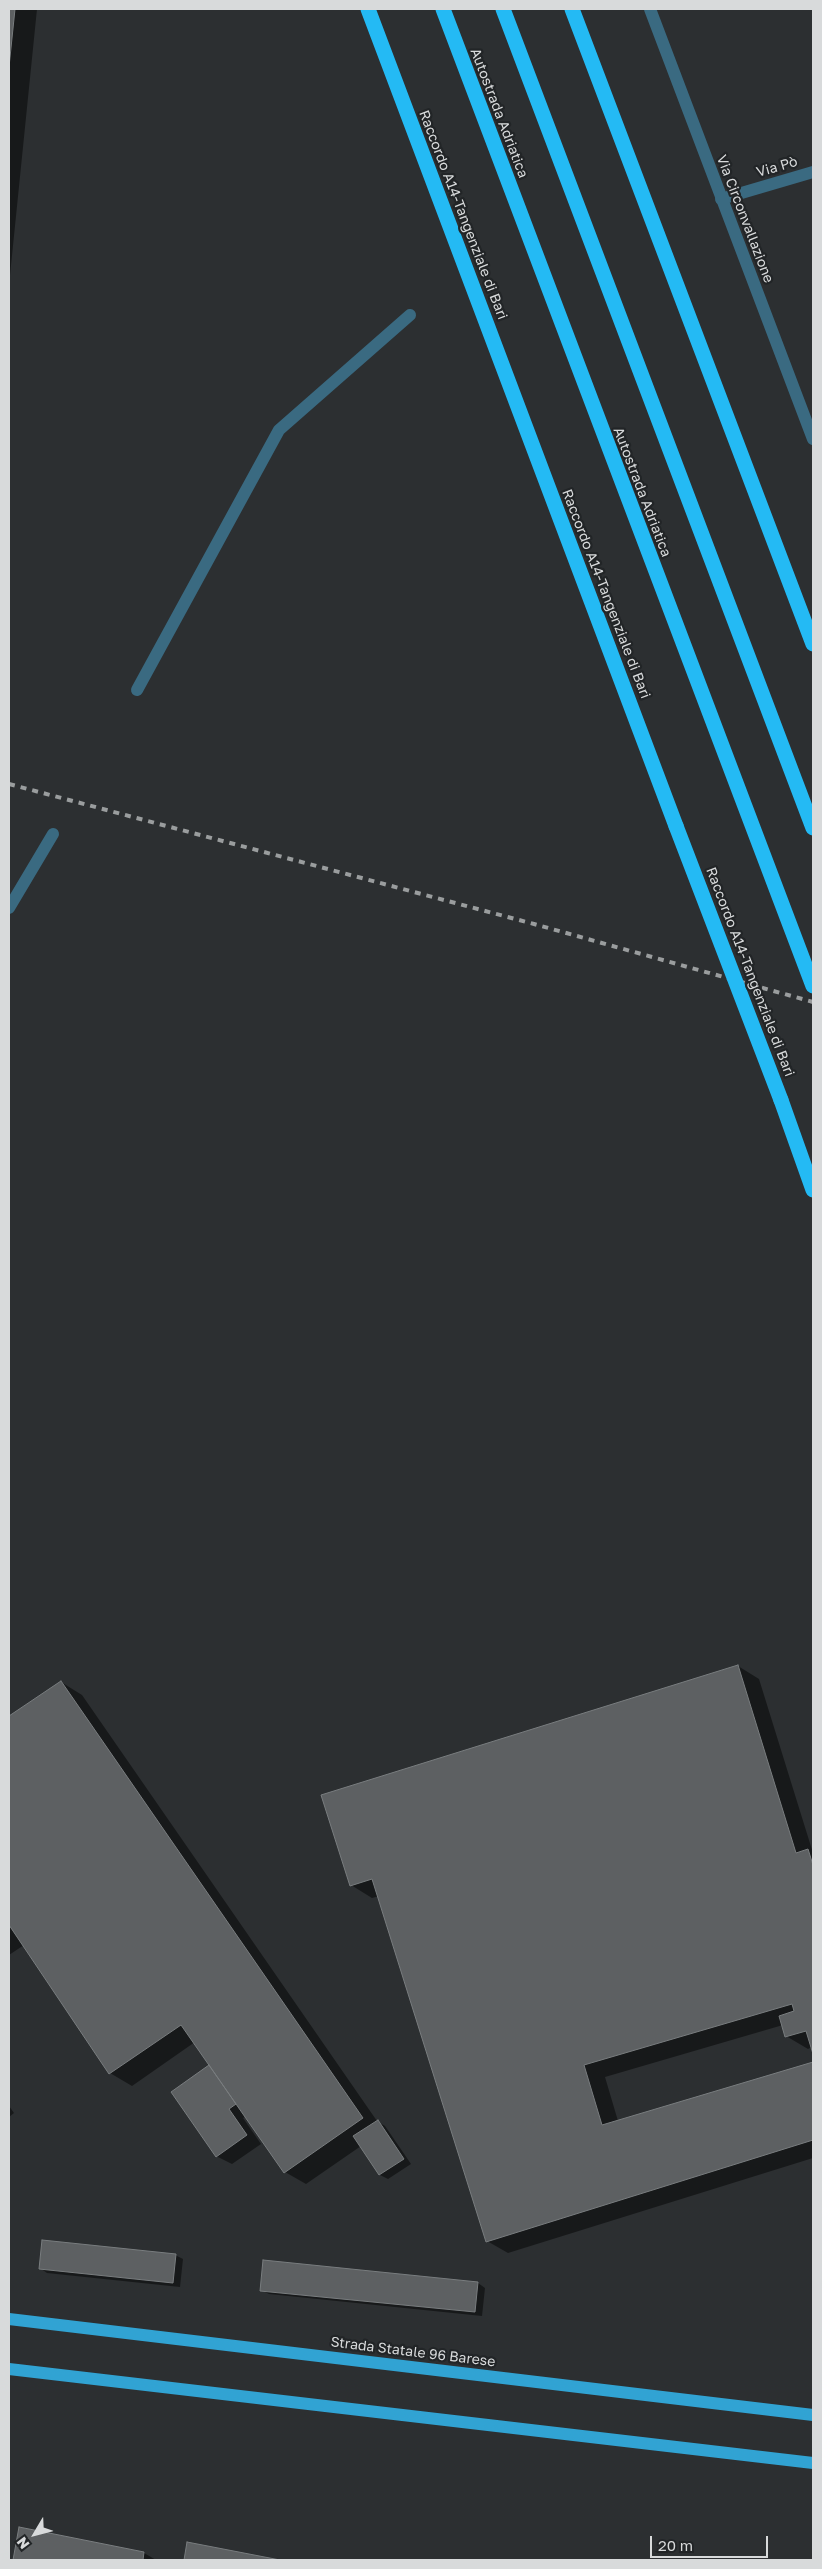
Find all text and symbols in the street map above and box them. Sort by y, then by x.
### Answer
street label: Autostrada Adriatica [467,46,531,180]
street label: Raccordo A14-Tangenziale di Bari [415,108,511,322]
street label: Via Circonvallazione [713,153,777,285]
street label: Via Pò [755,153,799,181]
street label: Autostrada Adriatica [610,425,674,559]
street label: Raccordo A14-Tangenziale di Bari [558,487,654,701]
street label: Raccordo A14-Tangenziale di Bari [702,865,798,1079]
street label: Strada Statale 96 Barese [330,2334,496,2370]
north arrow [10,2509,60,2559]
scale bar [652,2526,770,2558]
text: N [13,2534,33,2553]
text: 20 m [658,2536,693,2554]

